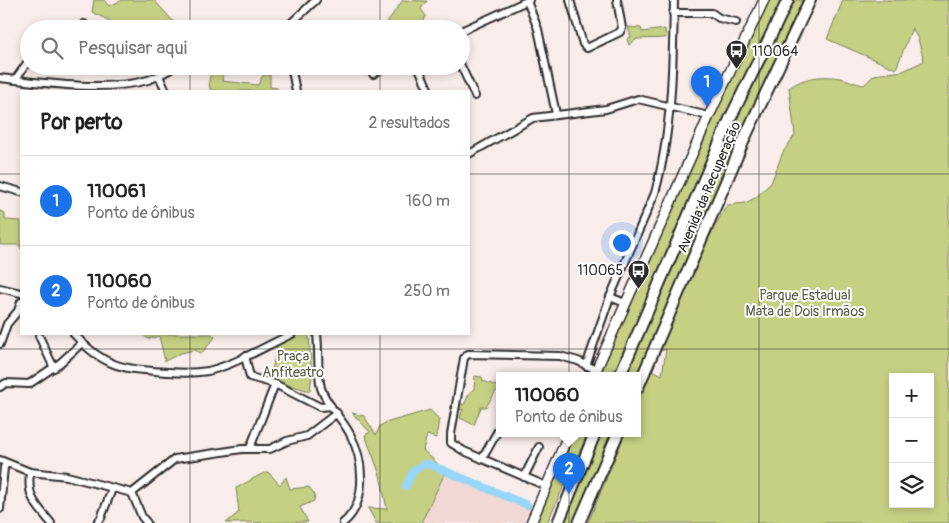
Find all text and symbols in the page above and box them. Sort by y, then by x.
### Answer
search box [20,20,470,75]
icon: search [38,34,66,62]
text: Pesquisar aqui [78,36,187,60]
bus stop icon: 110064 [724,39,748,70]
place label: 110064 [752,43,798,60]
pin: 1 [691,66,723,107]
text: Por perto [40,109,122,136]
text: 2 resultados [368,113,450,133]
street label: Avenida da Recuperação [674,119,744,255]
text: 110061 [87,179,146,203]
text: 1 [53,191,59,211]
text: 160 m [406,191,450,211]
text: Ponto de ônibus [87,203,195,223]
your location [609,230,635,256]
bus stop icon: 110065 [627,258,651,289]
place label: 110065 [577,262,623,279]
text: 110060 [87,269,152,293]
text: 2 [52,281,60,301]
text: 250 m [404,281,450,301]
park label: Parque Estadual Mata de Dois Irmãos [746,287,865,320]
text: Ponto de ônibus [87,293,195,313]
park label: Praça Anfiteatro [262,348,324,381]
popup [496,372,641,437]
map controls [889,373,934,508]
button: + [889,373,934,418]
text: 110060 [515,383,579,407]
text: Ponto de ônibus [515,407,622,427]
button: − [889,418,934,463]
pin: 2 [553,453,585,494]
button: layers [889,463,934,508]

